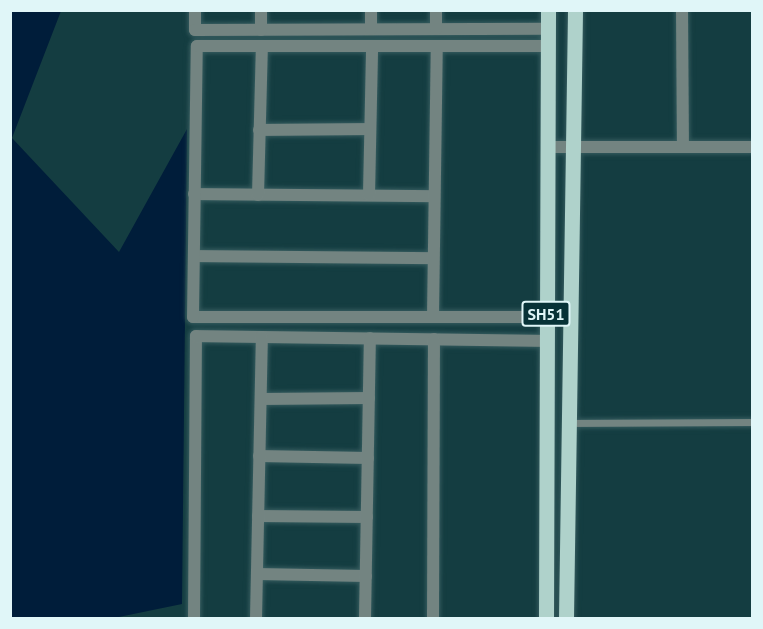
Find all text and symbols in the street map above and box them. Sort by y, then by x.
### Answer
road number: SH51 [520,301,572,327]

